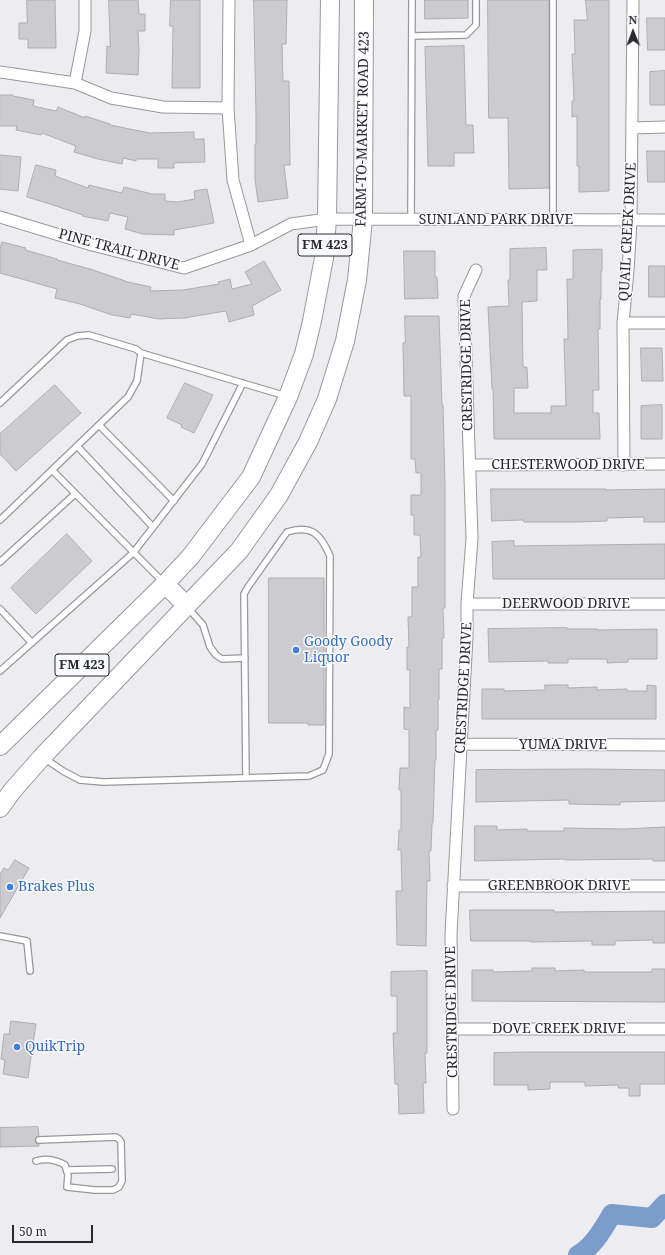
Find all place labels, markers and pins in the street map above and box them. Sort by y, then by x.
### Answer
place label: Goody Goody Liquor [304,634,393,666]
marker: Goody Goody Liquor [291,645,301,655]
place label: Brakes Plus [18,879,95,895]
marker: Brakes Plus [5,882,15,892]
place label: QuikTrip [25,1039,85,1055]
marker: QuikTrip [12,1042,22,1052]

